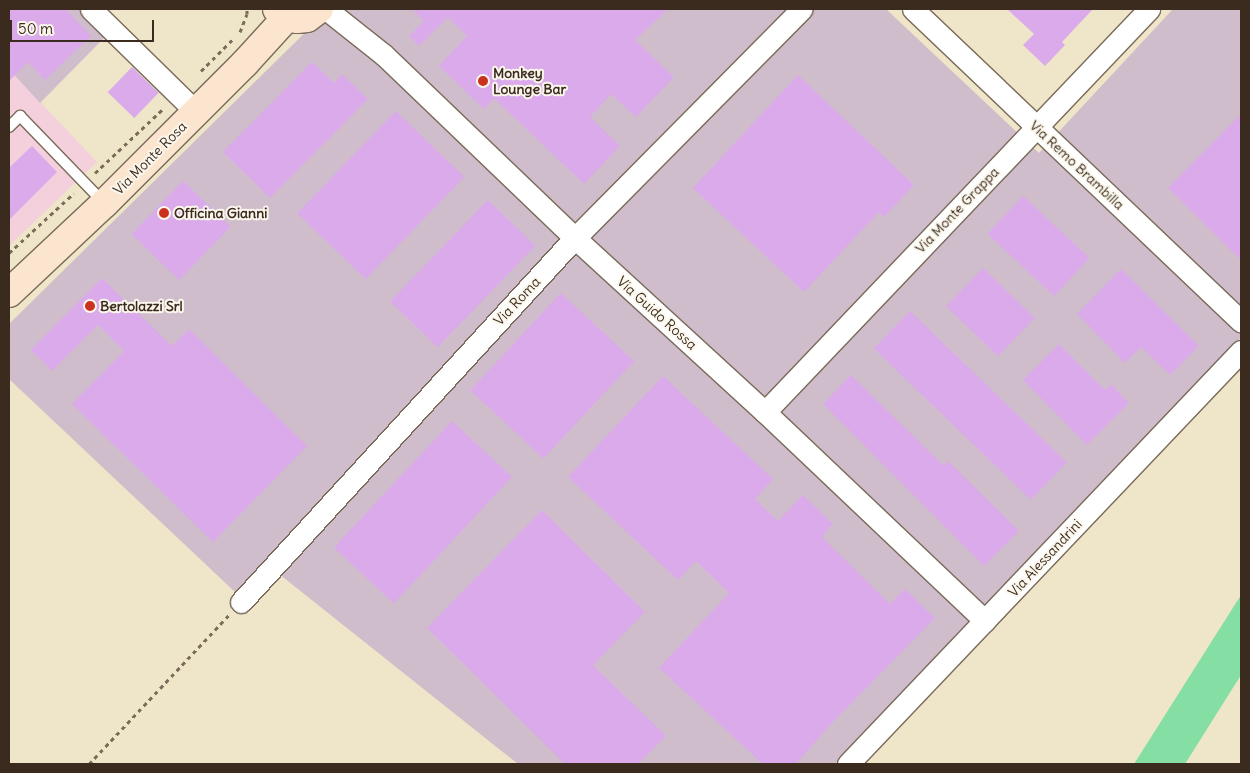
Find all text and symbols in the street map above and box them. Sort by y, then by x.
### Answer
scale bar [12,10,156,42]
text: 50 m [18,19,53,38]
place label: Monkey Lounge Bar [493,65,566,98]
marker: Monkey Lounge Bar [477,75,489,87]
street label: Via Remo Brambilla [1026,117,1128,213]
street label: Via Monte Rosa [110,118,190,198]
street label: Via Monte Grappa [912,163,1002,257]
place label: Officina Gianni [174,205,267,221]
marker: Officina Gianni [158,207,170,219]
street label: Via Roma [490,273,544,329]
street label: Via Guido Rossa [614,273,700,353]
place label: Bertolazzi Srl [100,298,183,314]
marker: Bertolazzi Srl [84,300,96,312]
street label: Via Alessandrini [1005,516,1085,600]

